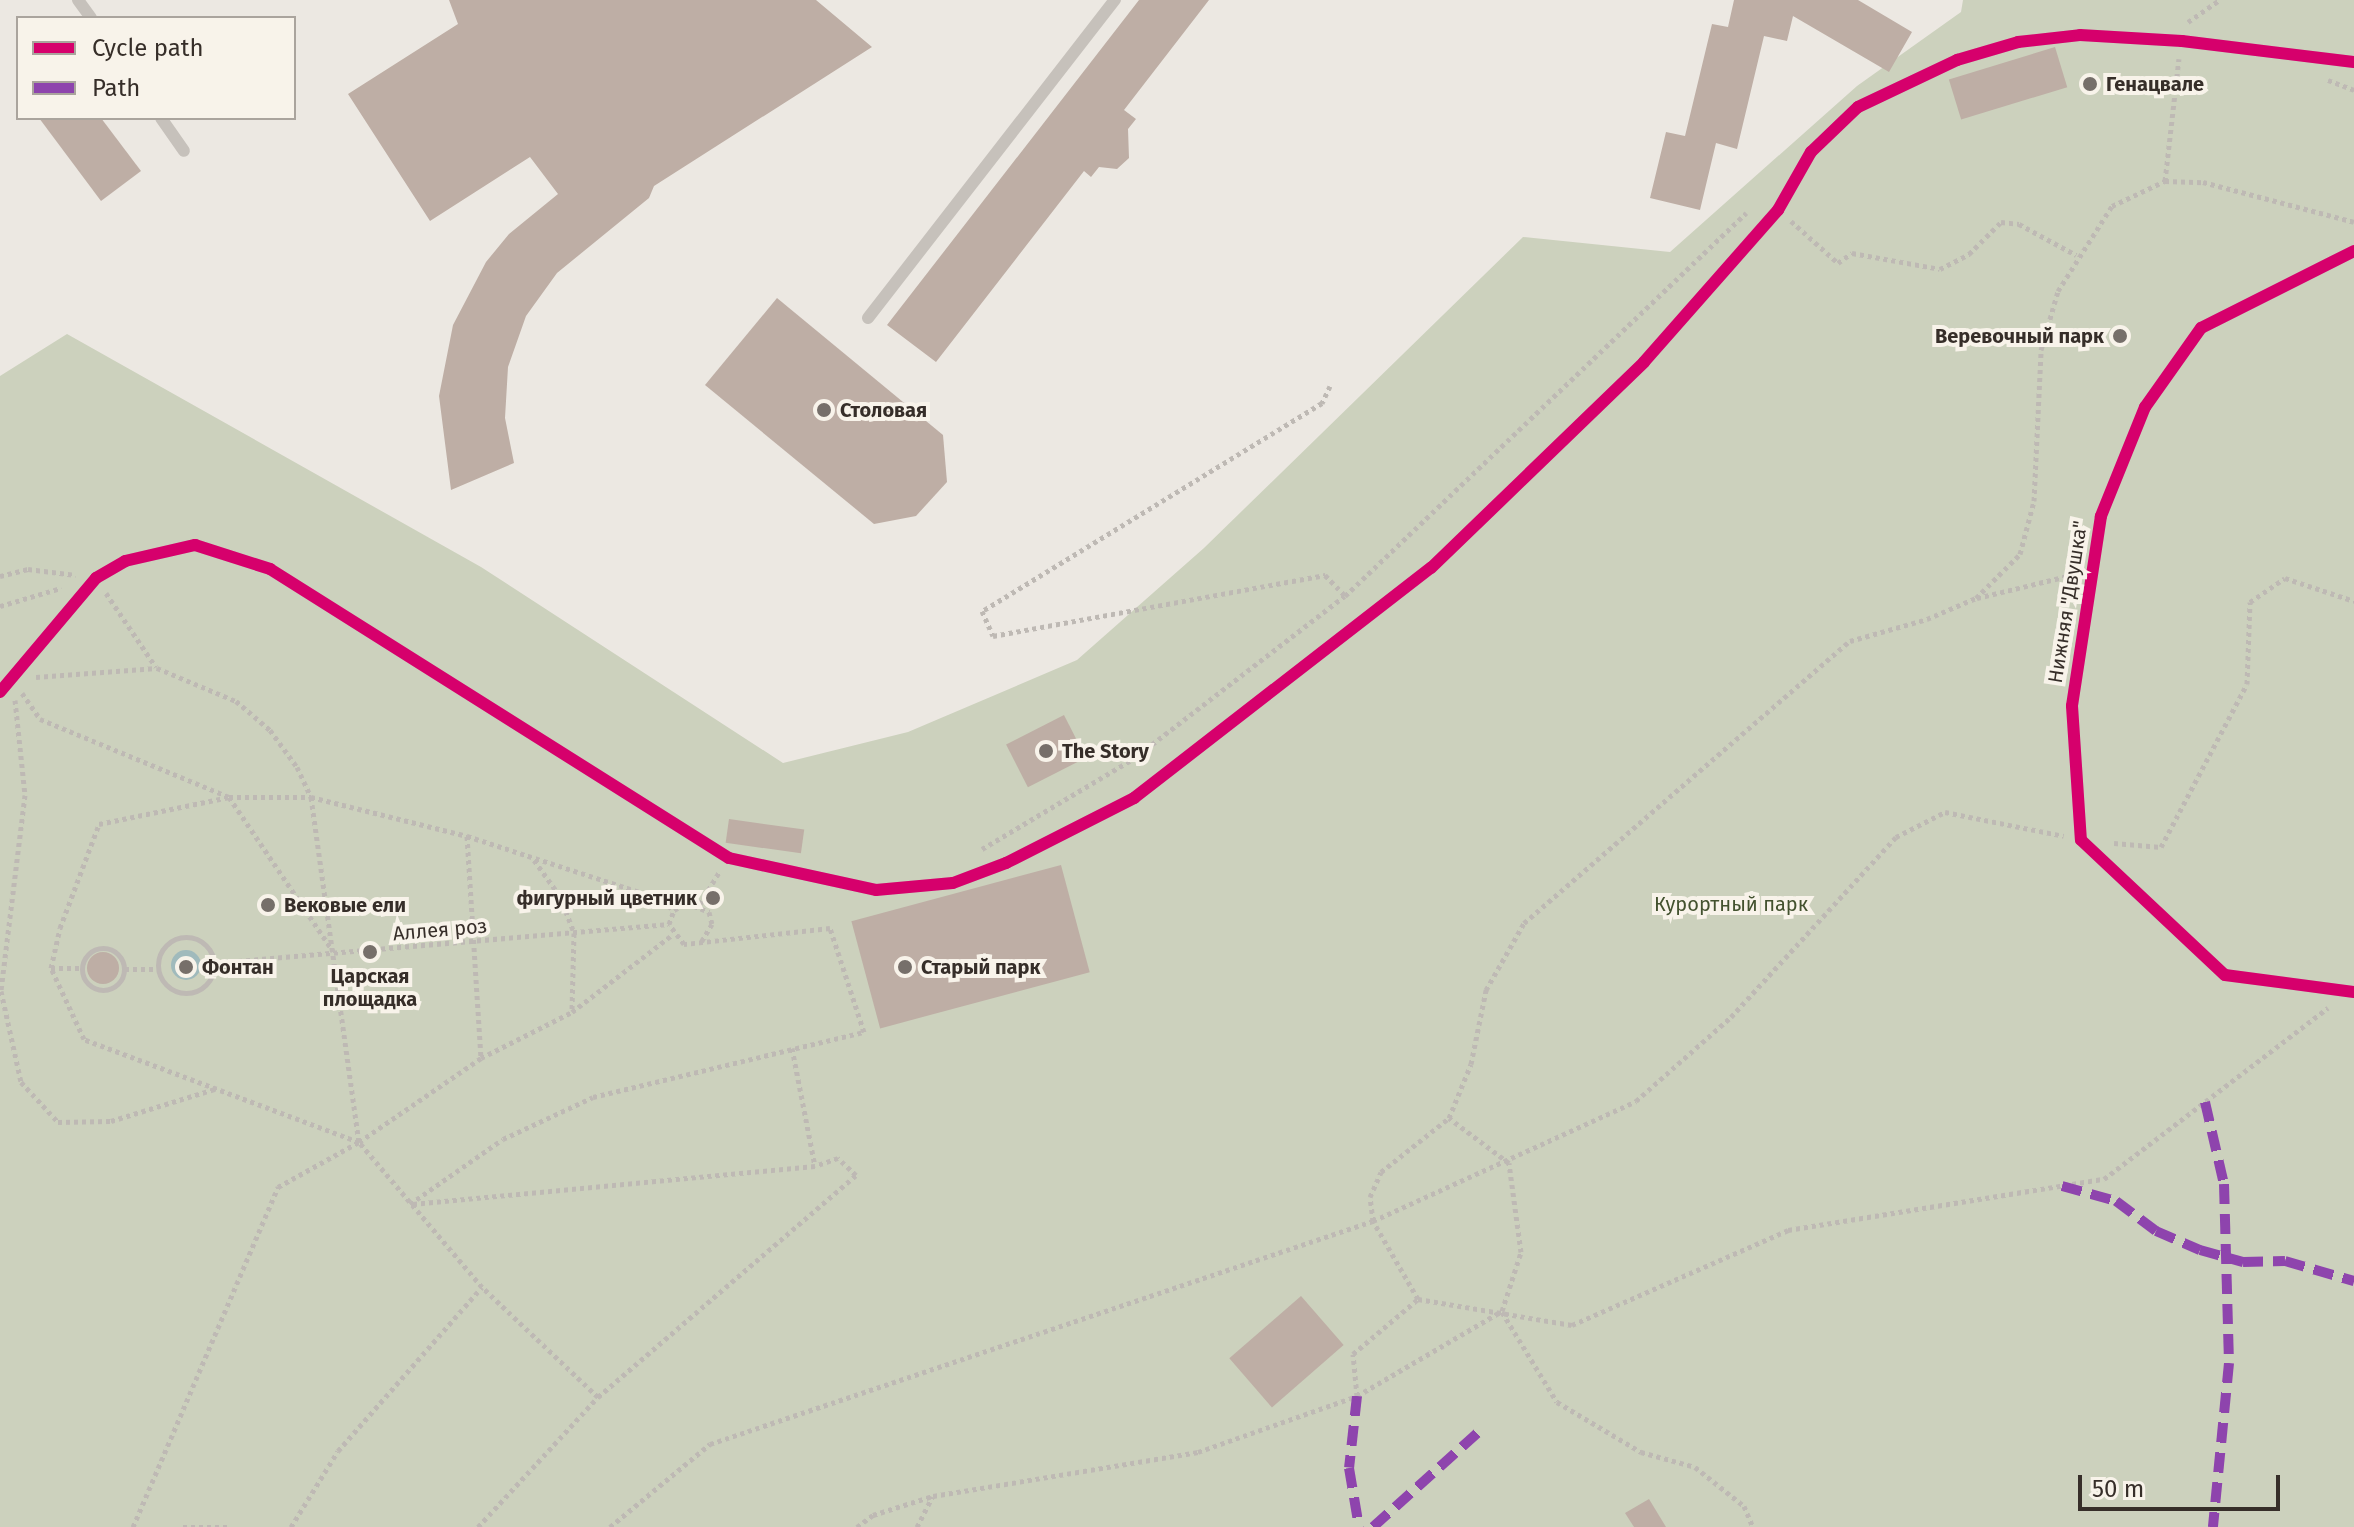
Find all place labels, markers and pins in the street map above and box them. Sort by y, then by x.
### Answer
place label: Генацвале [2106,72,2204,96]
marker: Генацвале [2081,75,2099,93]
place label: Веревочный парк [1935,324,2104,348]
marker: Веревочный парк [2111,327,2129,345]
place label: Столовая [840,398,927,422]
marker: Столовая [815,401,833,419]
place label: The Story [1062,739,1149,763]
marker: The Story [1037,742,1055,760]
place label: фигурный цветник [517,886,697,910]
marker: фигурный цветник [704,889,722,907]
place label: Вековые ели [284,893,406,917]
marker: Вековые ели [259,896,277,914]
marker: Царская площадка [361,943,379,961]
place label: Фонтан [202,955,274,979]
place label: Старый парк [921,955,1040,979]
marker: Фонтан [177,958,195,976]
marker: Старый парк [896,958,914,976]
place label: Царская площадка [323,964,417,1011]

